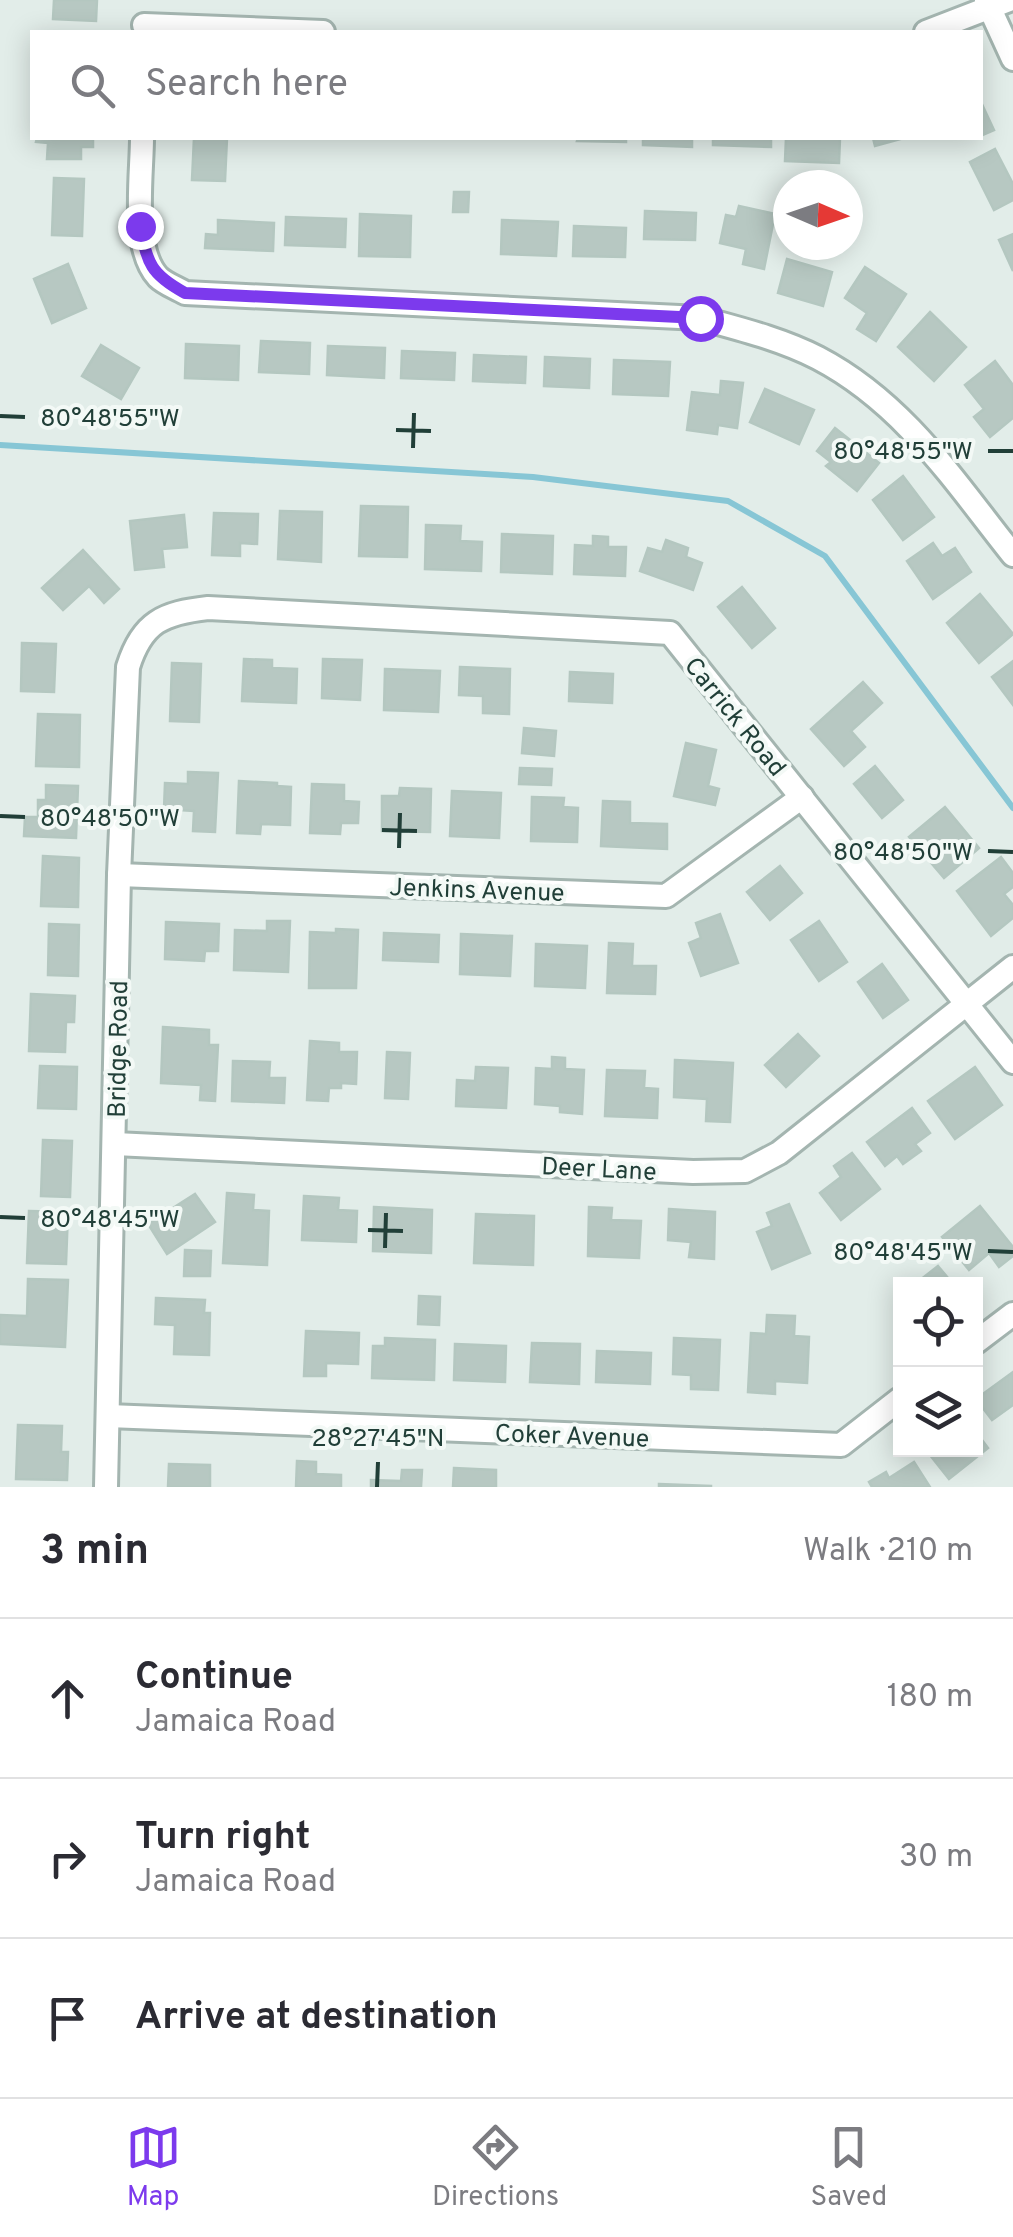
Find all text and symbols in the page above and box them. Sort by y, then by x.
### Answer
search box [30,30,983,140]
icon: search [65,58,120,113]
text: Search here [145,61,348,110]
north arrow [773,170,863,260]
route end [118,204,164,250]
route start [678,296,724,342]
text: 80°48'55"W [40,404,180,436]
text: 80°48'55"W [833,437,973,469]
street label: Carrick Road [676,652,792,784]
text: 80°48'50"W [40,804,180,836]
text: 80°48'50"W [833,838,973,870]
street label: Jenkins Avenue [389,873,565,911]
street label: Bridge Road [103,980,137,1118]
street label: Deer Lane [540,1152,657,1190]
text: 80°48'45"W [40,1205,180,1237]
text: 80°48'45"W [833,1238,973,1270]
map controls [893,1277,983,1457]
button: locate [893,1277,983,1367]
button: layers [893,1367,983,1457]
street label: Coker Avenue [494,1419,650,1457]
text: 28°27'45"N [311,1424,445,1456]
text: 3 min [40,1526,149,1579]
text: Walk · 210 m [803,1532,973,1572]
text: Continue [135,1654,293,1703]
icon: ahead [40,1671,95,1726]
text: 180 m [887,1678,973,1718]
text: Jamaica Road [135,1703,336,1743]
text: Turn right [135,1814,310,1863]
icon: right [40,1831,95,1886]
text: 30 m [899,1838,973,1878]
text: Jamaica Road [135,1863,336,1903]
icon: arrive [40,1991,95,2046]
text: Arrive at destination [135,1994,498,2043]
tab: Map [126,2120,181,2216]
tab: Directions [432,2120,559,2216]
tab: Saved [810,2120,887,2216]

